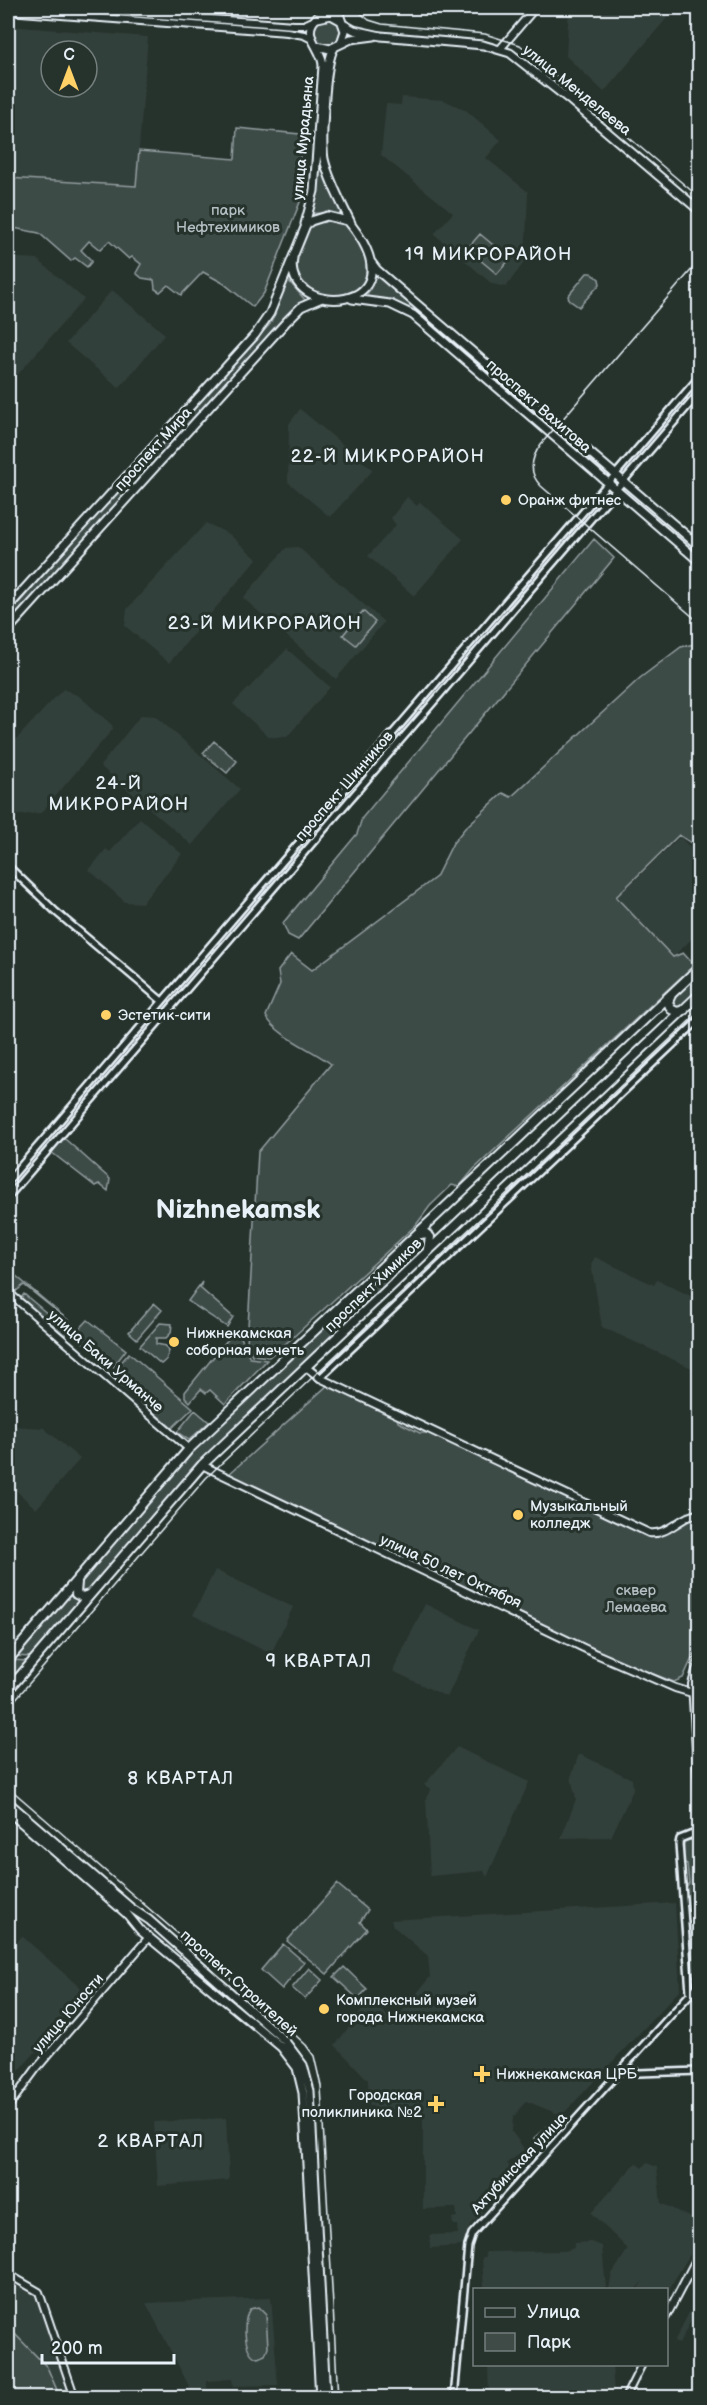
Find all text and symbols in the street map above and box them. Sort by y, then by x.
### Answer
north arrow [39,39,99,99]
street label: улица Менделеева [518,41,635,140]
text: С [63,46,75,65]
street label: улица Мурадьяна [289,75,318,201]
park label: парк Нефтехимиков [176,201,280,237]
district label: 19 МИКРОРАЙОН [405,244,573,265]
street label: проспект Вахитова [482,356,595,457]
street label: проспект Мира [111,403,196,495]
district label: 22-Й МИКРОРАЙОН [291,446,485,467]
place label: Оранж фитнес [518,491,622,510]
marker: Оранж фитнес [499,493,513,507]
district label: 23-Й МИКРОРАЙОН [168,613,362,634]
street label: проспект Шинников [291,727,398,845]
district label: 24-Й МИКРОРАЙОН [48,773,190,815]
place label: Эстетик-сити [118,1006,211,1025]
marker: Эстетик-сити [99,1008,113,1022]
district label: Nizhnekamsk [155,1194,321,1226]
street label: проспект Химиков [321,1234,426,1336]
street label: улица Баки Урманче [44,1306,167,1417]
place label: Нижнекамская соборная мечеть [186,1324,305,1360]
marker: Нижнекамская соборная мечеть [167,1335,181,1349]
place label: Музыкальный колледж [530,1497,628,1533]
marker: Музыкальный колледж [511,1508,525,1522]
street label: улица 50 лет Октября [377,1530,525,1613]
park label: сквер Лемаева [604,1581,667,1617]
district label: 9 КВАРТАЛ [266,1651,372,1672]
district label: 8 КВАРТАЛ [128,1768,235,1789]
street label: проспект Строителей [176,1926,301,2041]
street label: улица Юности [29,1970,108,2057]
place label: Комплексный музей города Нижнекамска [336,1991,485,2027]
marker: Комплексный музей города Нижнекамска [317,2002,331,2016]
marker: Нижнекамская ЦРБ [473,2065,491,2083]
place label: Нижнекамская ЦРБ [496,2065,638,2084]
place label: Городская поликлиника №2 [301,2086,422,2122]
marker: Городская поликлиника №2 [427,2095,445,2113]
street label: Ахтубинская улица [466,2108,572,2219]
district label: 2 КВАРТАЛ [97,2131,205,2152]
legend [473,2288,668,2366]
text: Улица [527,2302,581,2323]
scale bar [42,2327,174,2365]
text: Парк [527,2332,571,2353]
text: 200 m [51,2338,103,2359]

